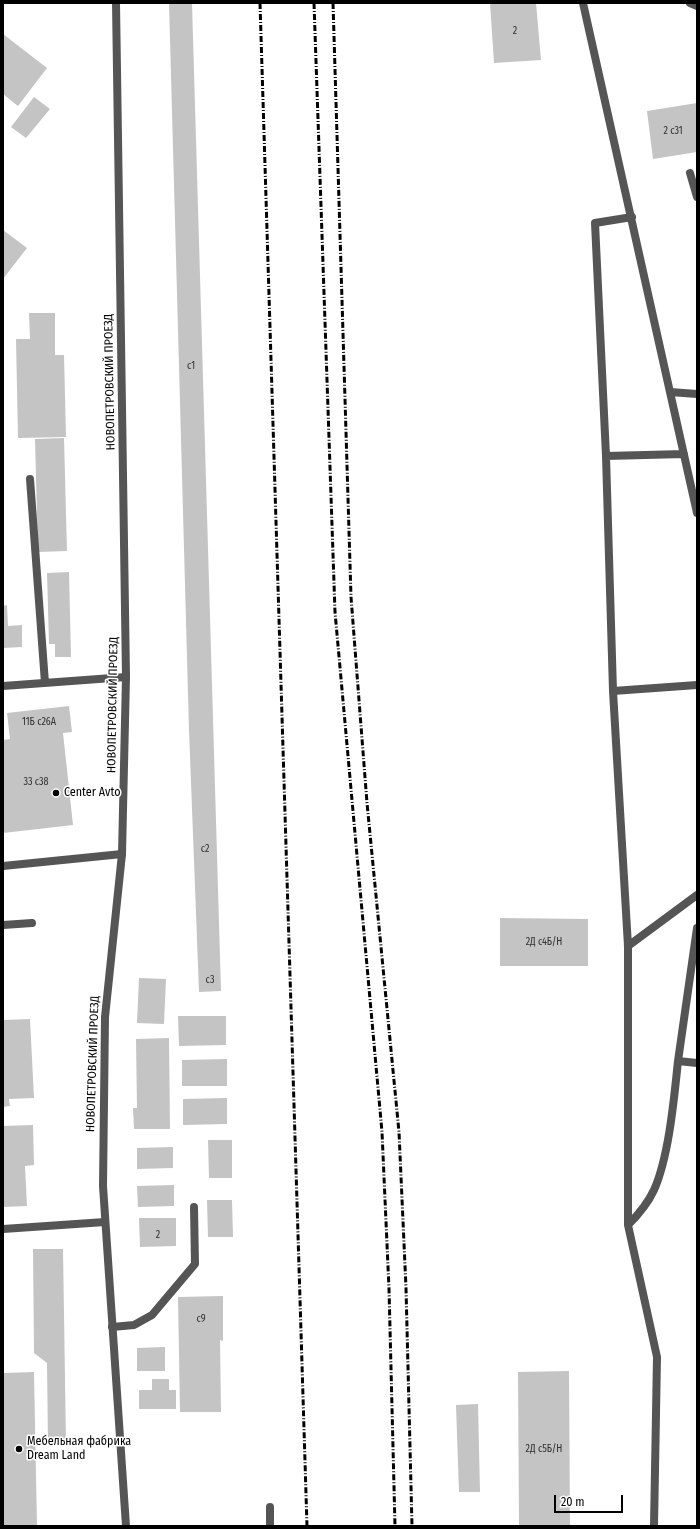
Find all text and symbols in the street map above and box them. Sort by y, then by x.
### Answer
house number: 2 [513,25,517,37]
house number: 2 с31 [663,125,683,137]
street label: НОВОПЕТРОВСКИЙ ПРОЕЗД [102,314,118,450]
house number: с1 [187,360,195,372]
street label: НОВОПЕТРОВСКИЙ ПРОЕЗД [105,637,121,773]
house number: 11Б с26А [22,716,56,728]
house number: 33 с38 [23,776,49,788]
place label: Center Avto [64,786,120,800]
marker: Center Avto [51,788,61,798]
house number: с2 [201,843,209,855]
house number: 2Д с4Б/Н [526,936,562,948]
house number: с3 [206,974,214,986]
street label: НОВОПЕТРОВСКИЙ ПРОЕЗД [83,996,103,1132]
house number: 2 [156,1229,160,1241]
house number: с9 [196,1313,206,1325]
place label: Мебельная фабрика Dream Land [27,1435,131,1463]
house number: 2Д с5Б/Н [526,1443,562,1455]
marker: Мебельная фабрика Dream Land [14,1444,24,1454]
scale bar [556,1487,625,1513]
text: 20 m [561,1495,585,1509]

